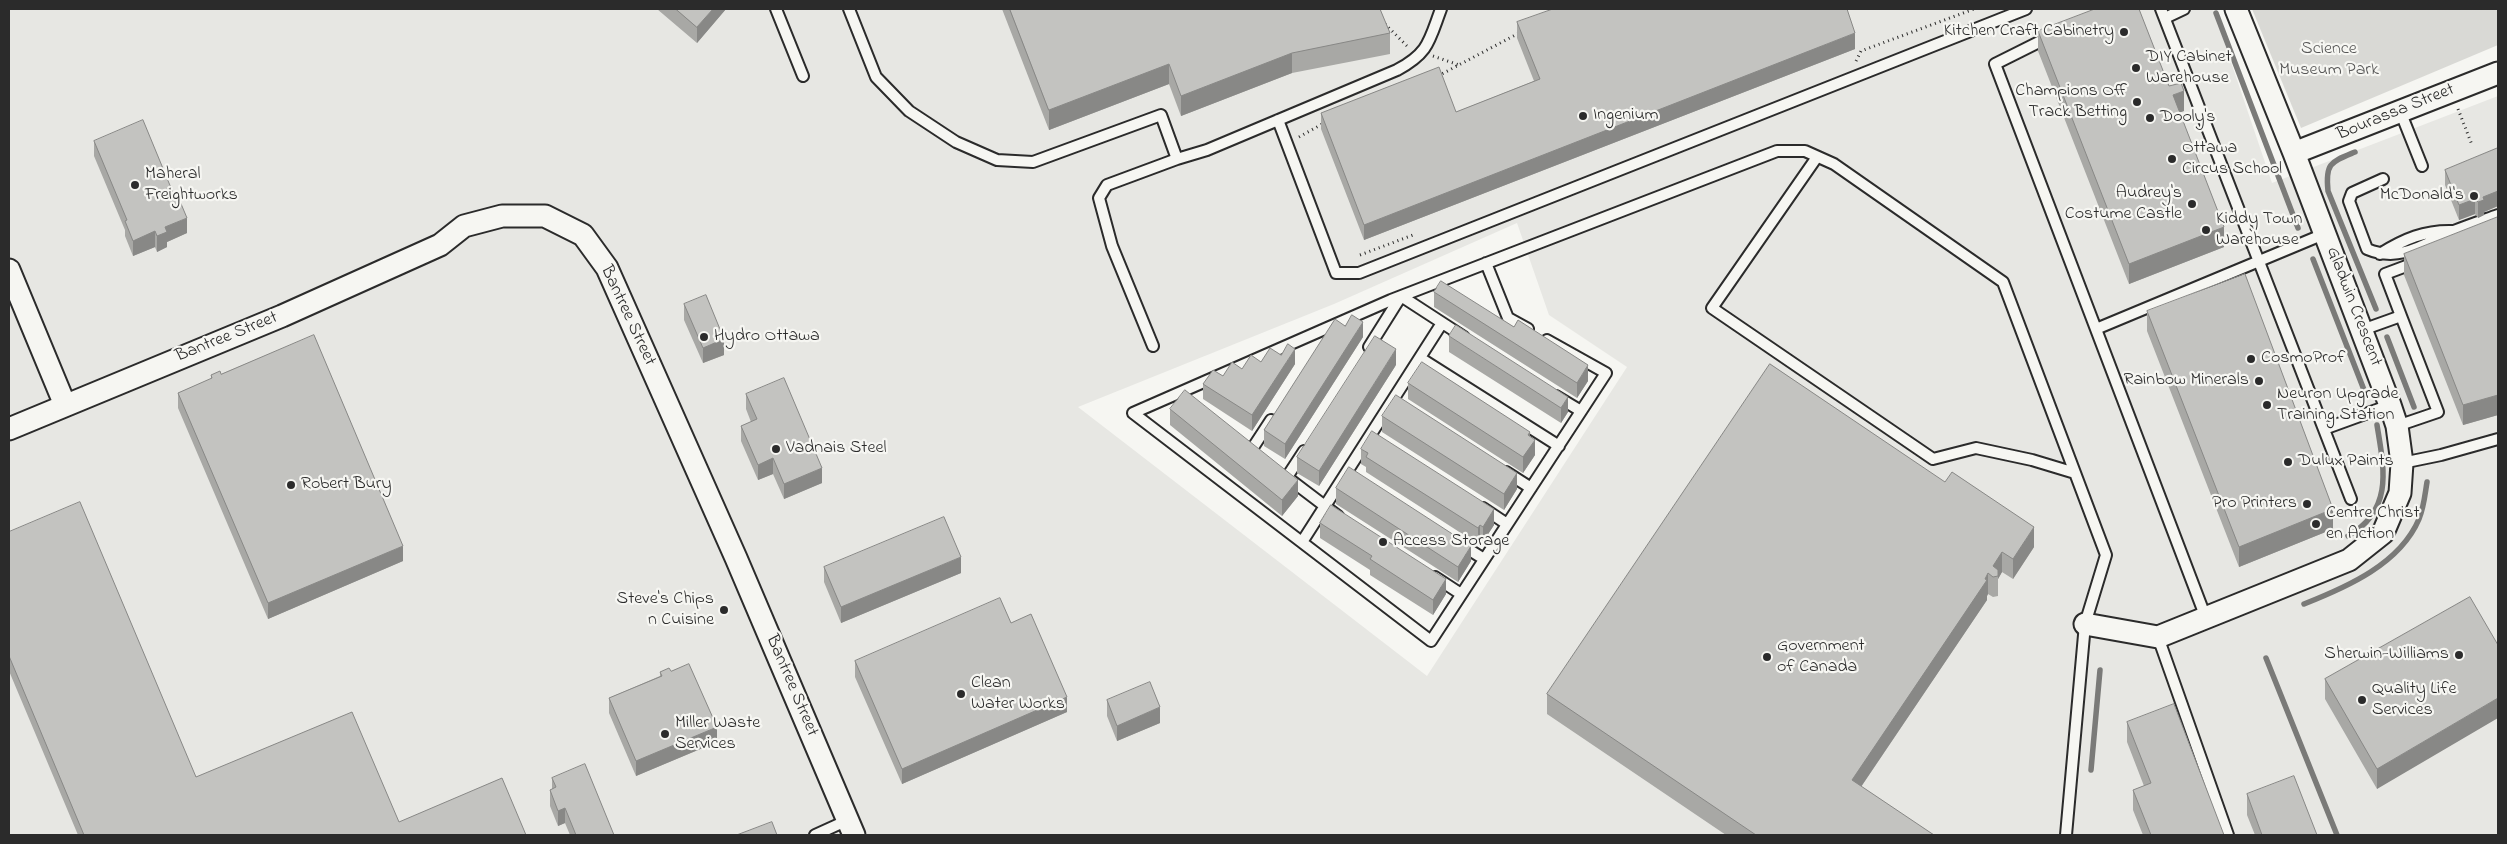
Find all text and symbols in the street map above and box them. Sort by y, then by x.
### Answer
place label: Kitchen Craft Cabinetry [1944,21,2114,43]
marker: Kitchen Craft Cabinetry [2118,26,2130,38]
park label: Science Museum Park [2279,39,2379,82]
place label: DIY Cabinet Warehouse [2146,47,2232,90]
marker: DIY Cabinet Warehouse [2130,62,2142,74]
street label: Bourassa Street [2334,80,2458,146]
place label: Champions Off Track Betting [2015,81,2127,124]
marker: Champions Off Track Betting [2131,96,2143,108]
place label: Ingenium [1593,105,1659,127]
place label: Dooly's [2160,107,2215,129]
marker: Ingenium [1577,110,1589,122]
marker: Dooly's [2144,112,2156,124]
place label: Ottawa Circus School [2182,138,2282,180]
marker: Ottawa Circus School [2166,153,2178,165]
place label: Maheral Freightworks [145,164,238,206]
marker: Maheral Freightworks [129,179,141,191]
place label: Audrey's Costume Castle [2065,183,2182,225]
place label: McDonald's [2380,185,2464,207]
marker: McDonald's [2468,190,2480,202]
marker: Audrey's Costume Castle [2186,198,2198,210]
place label: Kiddy Town Warehouse [2216,209,2302,252]
marker: Kiddy Town Warehouse [2200,224,2212,236]
street label: Gladwin Crescent [2320,244,2386,370]
street label: Bantree Street [594,262,660,370]
street label: Bantree Street [173,308,281,368]
place label: Hydro Ottawa [714,326,820,348]
marker: Hydro Ottawa [698,331,710,343]
place label: CosmoProf [2261,348,2345,370]
marker: CosmoProf [2245,353,2257,365]
place label: Rainbow Minerals [2123,370,2249,392]
marker: Rainbow Minerals [2253,375,2265,387]
place label: Neuron Upgrade Training Station [2277,384,2399,426]
marker: Neuron Upgrade Training Station [2261,399,2273,411]
place label: Vadnais Steel [786,438,887,460]
marker: Vadnais Steel [770,443,782,455]
place label: Dulux Paints [2298,451,2394,473]
marker: Dulux Paints [2282,456,2294,468]
place label: Robert Bury [301,474,391,496]
marker: Robert Bury [285,479,297,491]
place label: Pro Printers [2212,493,2297,515]
marker: Pro Printers [2301,498,2313,510]
place label: Centre Christ en Action [2326,503,2419,546]
marker: Centre Christ en Action [2310,518,2322,530]
place label: Access Storage [1393,531,1509,553]
marker: Access Storage [1377,536,1389,548]
place label: Steve's Chips n Cuisine [617,589,714,632]
marker: Steve's Chips n Cuisine [718,604,730,616]
street label: Bantree Street [760,632,822,740]
place label: Government of Canada [1777,636,1865,679]
place label: Sherwin-Williams [2324,644,2449,666]
marker: Sherwin-Williams [2453,649,2465,661]
marker: Government of Canada [1761,651,1773,663]
place label: Clean Water Works [971,673,1065,716]
place label: Quality Life Services [2372,679,2457,722]
marker: Clean Water Works [955,688,967,700]
marker: Quality Life Services [2356,694,2368,706]
place label: Miller Waste Services [675,713,760,756]
marker: Miller Waste Services [659,728,671,740]

